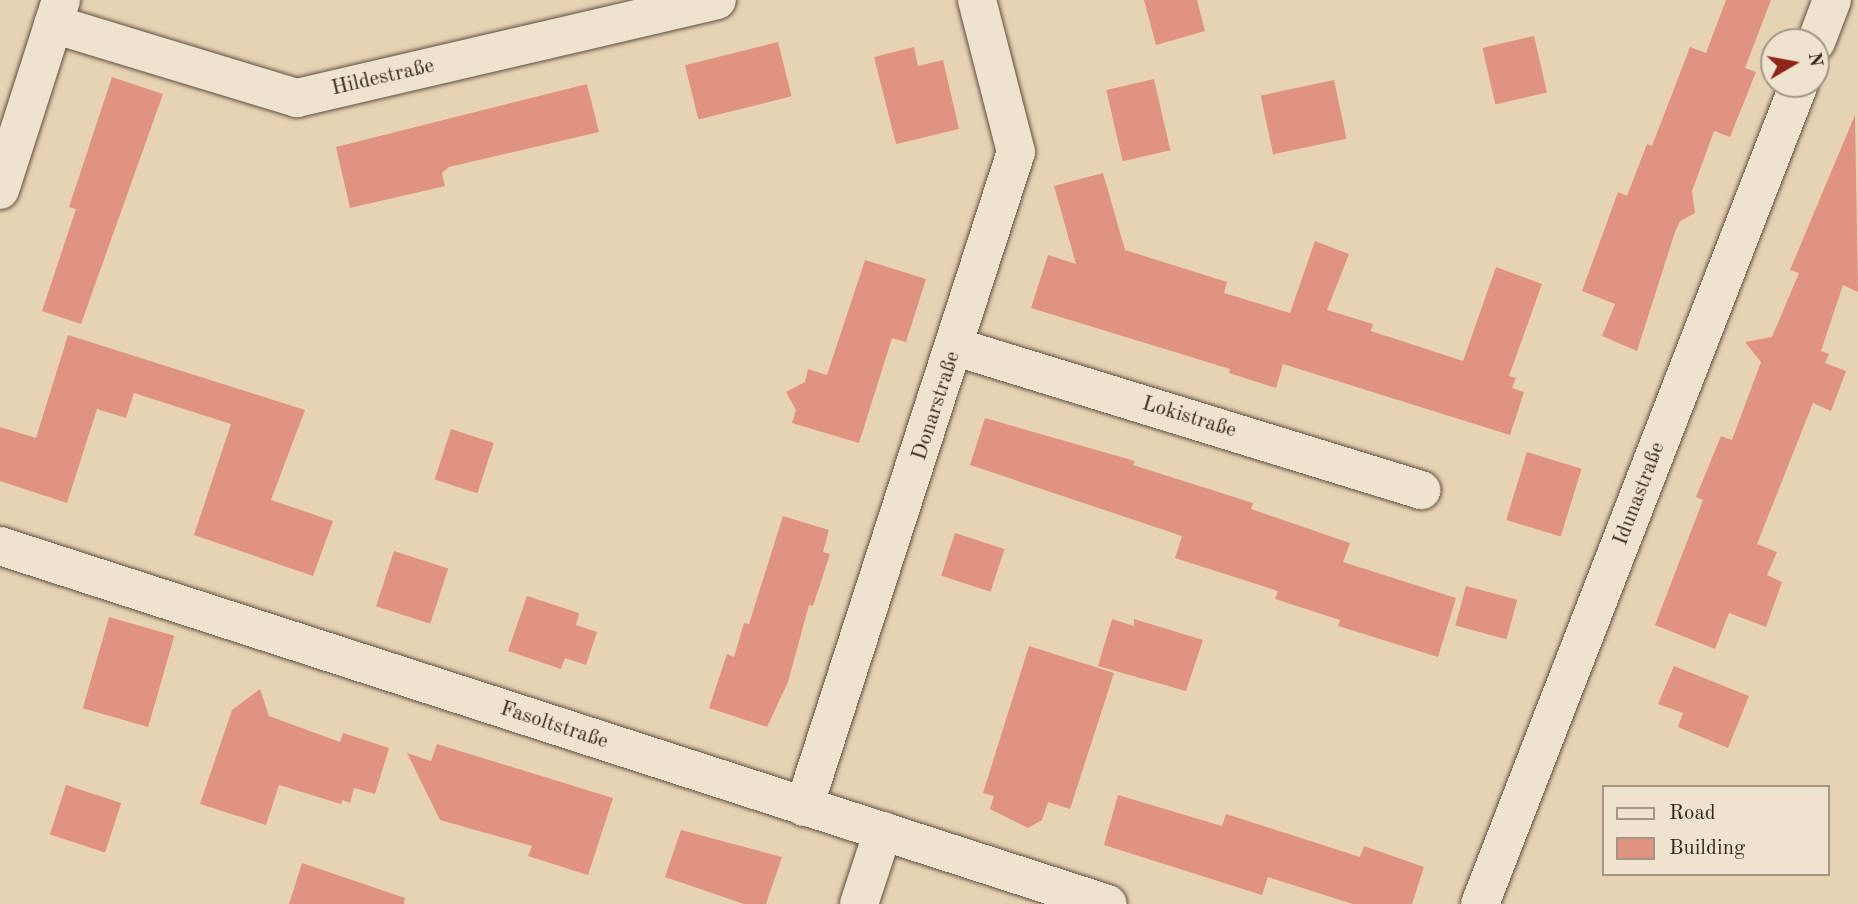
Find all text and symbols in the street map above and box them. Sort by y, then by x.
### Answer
north arrow [1760,28,1830,98]
text: N [1804,51,1825,68]
street label: Hildestraße [329,54,437,102]
street label: Donarstraße [908,348,966,464]
street label: Lokistraße [1139,392,1239,444]
street label: Idunastraße [1609,439,1671,549]
street label: Fasoltstraße [497,697,611,755]
legend [1602,785,1830,876]
text: Road [1669,803,1716,824]
text: Building [1669,838,1745,859]

